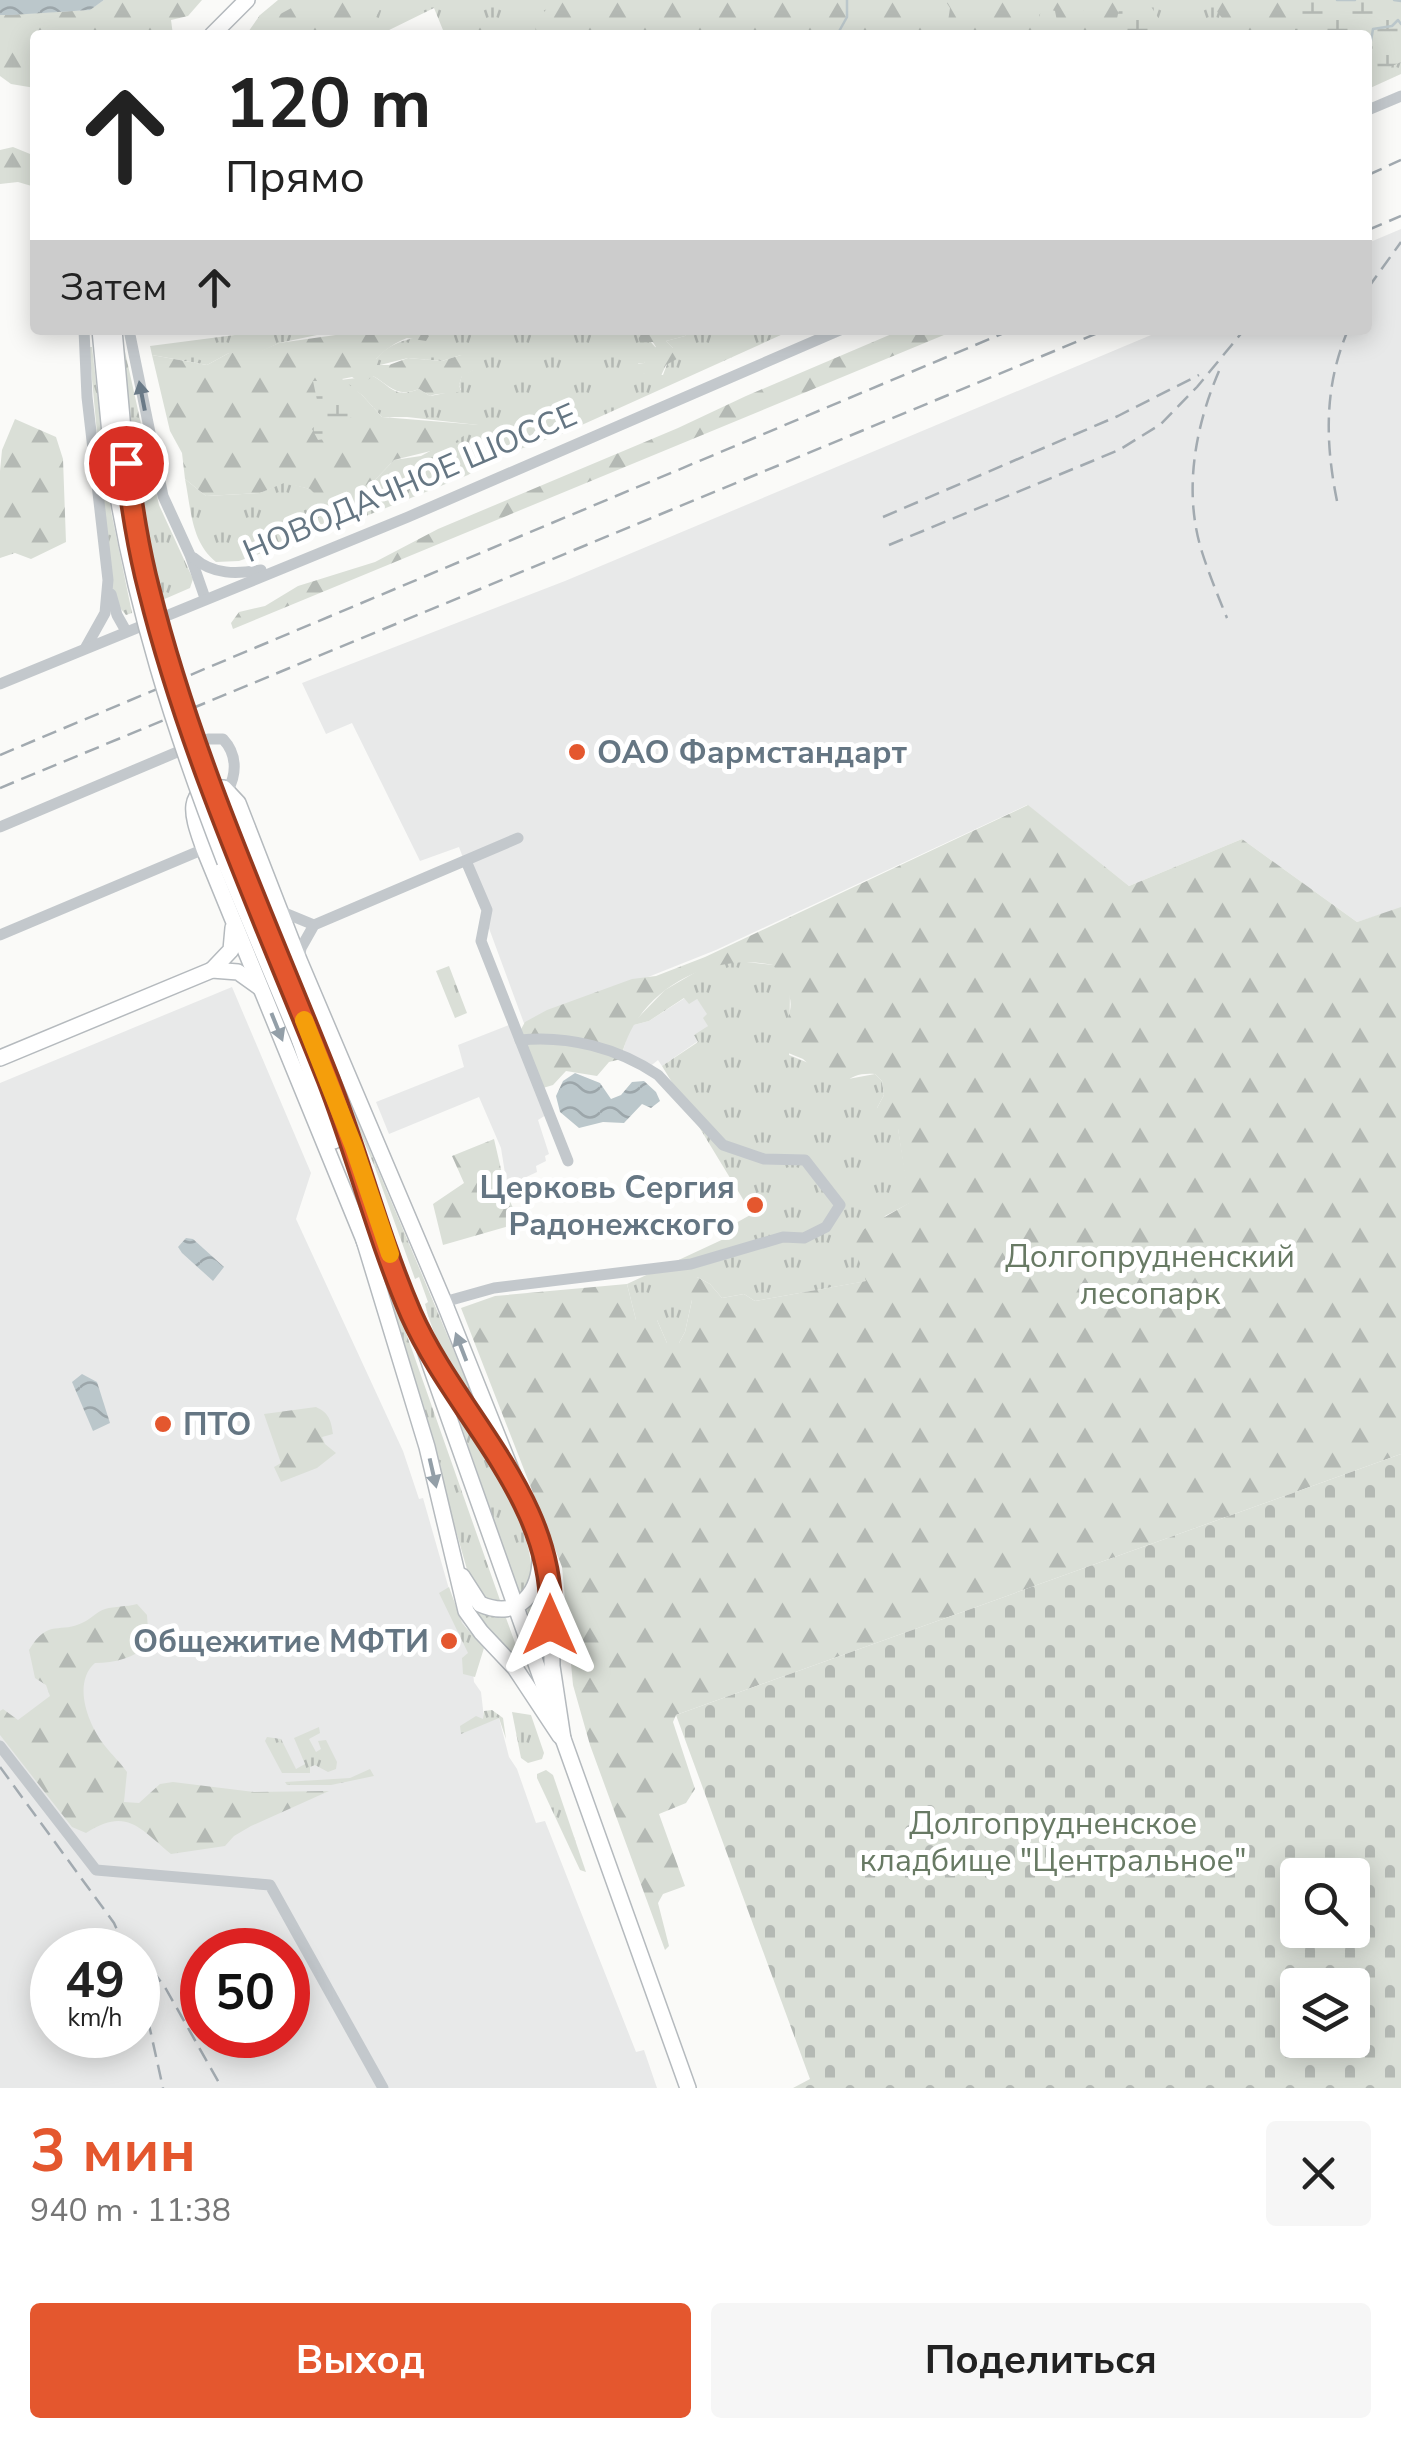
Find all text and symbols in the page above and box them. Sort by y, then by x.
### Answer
text: 120 m [225,56,431,152]
icon: ahead [60,70,190,200]
text: Прямо [225,147,365,208]
icon: ahead [187,260,242,315]
text: Затем [60,262,167,313]
one-way arrow [133,380,149,411]
street label: НОВОДАЧНОЕ ШОССЕ [237,393,583,573]
pin [84,421,169,506]
icon: arrive [99,436,154,491]
place label: ОАО Фармстандарт [597,731,907,774]
marker: ОАО Фармстандарт [566,741,588,763]
one-way arrow [270,1013,286,1043]
place label: Церковь Сергия Радонежского [480,1166,735,1246]
marker: Церковь Сергия Радонежского [744,1194,766,1216]
park label: Долгопрудненский лесопарк [1005,1235,1295,1315]
one-way arrow [453,1331,469,1361]
place label: ПТО [183,1403,251,1446]
marker: ПТО [152,1413,174,1435]
one-way arrow [426,1458,441,1489]
position arrow [498,1573,602,1677]
place label: Общежитие МФТИ [133,1620,429,1663]
marker: Общежитие МФТИ [438,1630,460,1652]
park label: Долгопрудненское кладбище "Центральное" [860,1802,1246,1882]
map controls [1280,1858,1370,2058]
button: search [1280,1858,1370,1948]
speed limit sign: 50 [180,1928,310,2058]
text: 49 [65,1946,125,2015]
button: layers [1280,1968,1370,2058]
text: km/h [67,2001,123,2035]
text: 3 мин [30,2110,196,2192]
button: close [1266,2121,1371,2226]
text: 940 m · 11:38 [30,2189,231,2232]
button: Выход [30,2303,691,2418]
button: Поделиться [711,2303,1371,2418]

